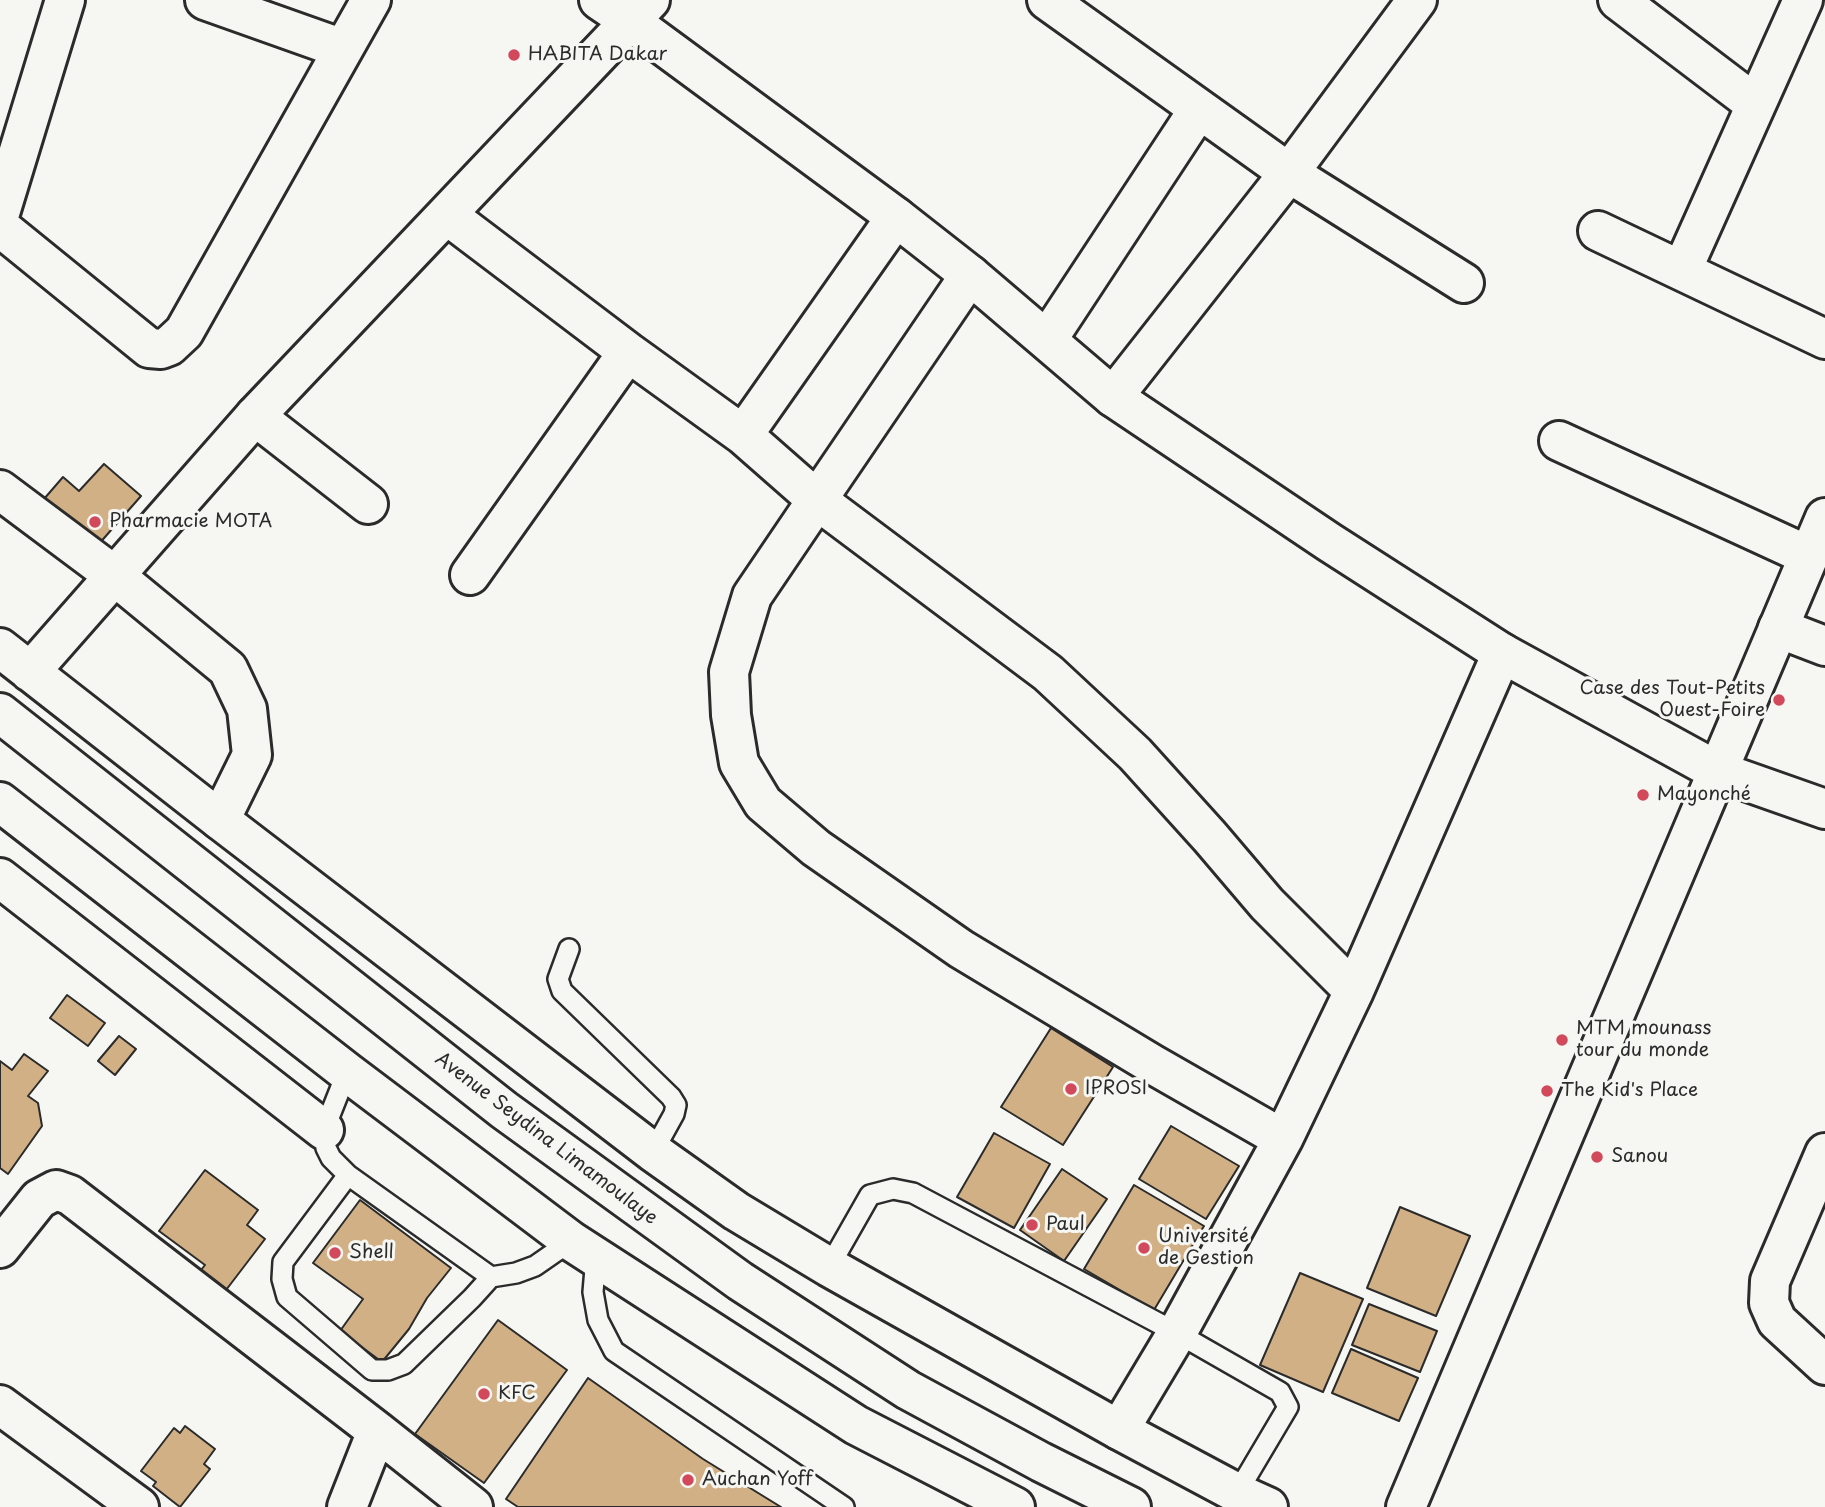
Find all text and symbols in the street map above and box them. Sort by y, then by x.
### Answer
place label: HABITA Dakar [528,44,667,66]
marker: HABITA Dakar [506,47,522,63]
place label: Pharmacie MOTA [109,511,272,533]
marker: Pharmacie MOTA [87,514,103,530]
place label: Case des Tout-Petits Ouest-Foire [1580,678,1765,722]
marker: Case des Tout-Petits Ouest-Foire [1771,692,1787,708]
place label: Mayonché [1657,784,1751,806]
marker: Mayonché [1635,787,1651,803]
place label: MTM mounass tour du monde [1576,1018,1711,1062]
marker: MTM mounass tour du monde [1554,1032,1570,1048]
street label: Avenue Seydina Limamoulaye [430,1048,662,1230]
place label: IPROSI [1085,1078,1147,1100]
place label: The Kid's Place [1561,1080,1698,1102]
marker: IPROSI [1063,1081,1079,1097]
marker: The Kid's Place [1539,1083,1555,1099]
place label: Sanou [1611,1146,1668,1168]
marker: Sanou [1589,1149,1605,1165]
place label: Paul [1046,1214,1085,1236]
marker: Paul [1024,1217,1040,1233]
place label: Université de Gestion [1158,1226,1254,1270]
marker: Université de Gestion [1136,1240,1152,1256]
place label: Shell [349,1242,394,1264]
marker: Shell [327,1245,343,1261]
place label: KFC [498,1383,536,1405]
marker: KFC [476,1386,492,1402]
place label: Auchan Yoff [702,1469,813,1491]
marker: Auchan Yoff [680,1472,696,1488]

